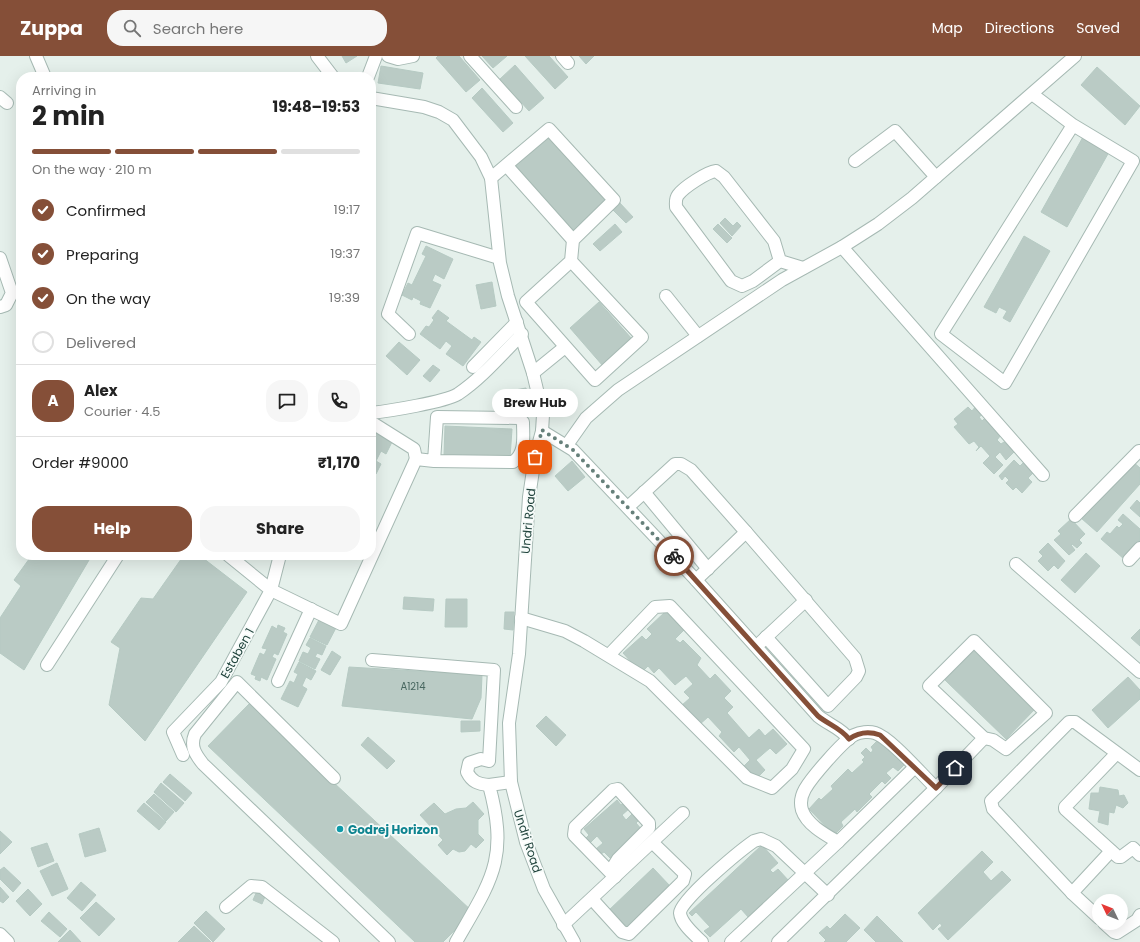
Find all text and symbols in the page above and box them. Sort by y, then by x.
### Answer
search box [107,10,387,46]
text: Zuppa [20,15,83,42]
icon: search [121,17,143,39]
text: Search here [153,18,243,39]
text: Map [932,18,963,38]
text: Directions [985,18,1054,38]
text: Saved [1076,18,1120,38]
text: Arriving in [32,81,96,100]
text: 19:48–19:53 [273,96,360,117]
text: 2 min [32,98,105,134]
text: On the way · 210 m [32,160,152,179]
icon: check [32,199,54,221]
text: Confirmed [66,200,146,221]
text: 19:17 [334,200,360,219]
icon: check [32,243,54,265]
text: Preparing [66,244,139,265]
text: 19:37 [330,244,360,263]
icon: check [32,287,54,309]
text: On the way [66,288,151,309]
text: 19:39 [329,288,360,307]
text: Delivered [66,332,136,353]
text: Alex [84,380,118,401]
button: chat [266,380,308,422]
button: phone [318,380,360,422]
callout: Brew Hub [492,389,578,417]
text: A [47,390,59,411]
text: Brew Hub [503,393,567,412]
text: Courier · 4.5 [84,402,160,421]
pin [518,440,552,474]
icon: bag [524,446,546,468]
text: Order #9000 [32,452,129,473]
text: ₹1,170 [318,452,360,473]
street label: Undri Road [517,488,539,554]
button: Help [32,506,192,552]
button: Share [200,506,360,552]
courier [654,536,694,576]
icon: bike [663,545,685,567]
street label: Estaben 1 [216,625,258,681]
house number: A1214 [400,679,426,694]
pin [938,751,972,785]
icon: home [944,757,966,779]
street label: Undri Road [510,807,546,875]
place label: Godrej Horizon [348,821,438,838]
marker: Godrej Horizon [335,824,345,834]
north arrow [1092,894,1128,930]
map controls [1092,894,1128,930]

